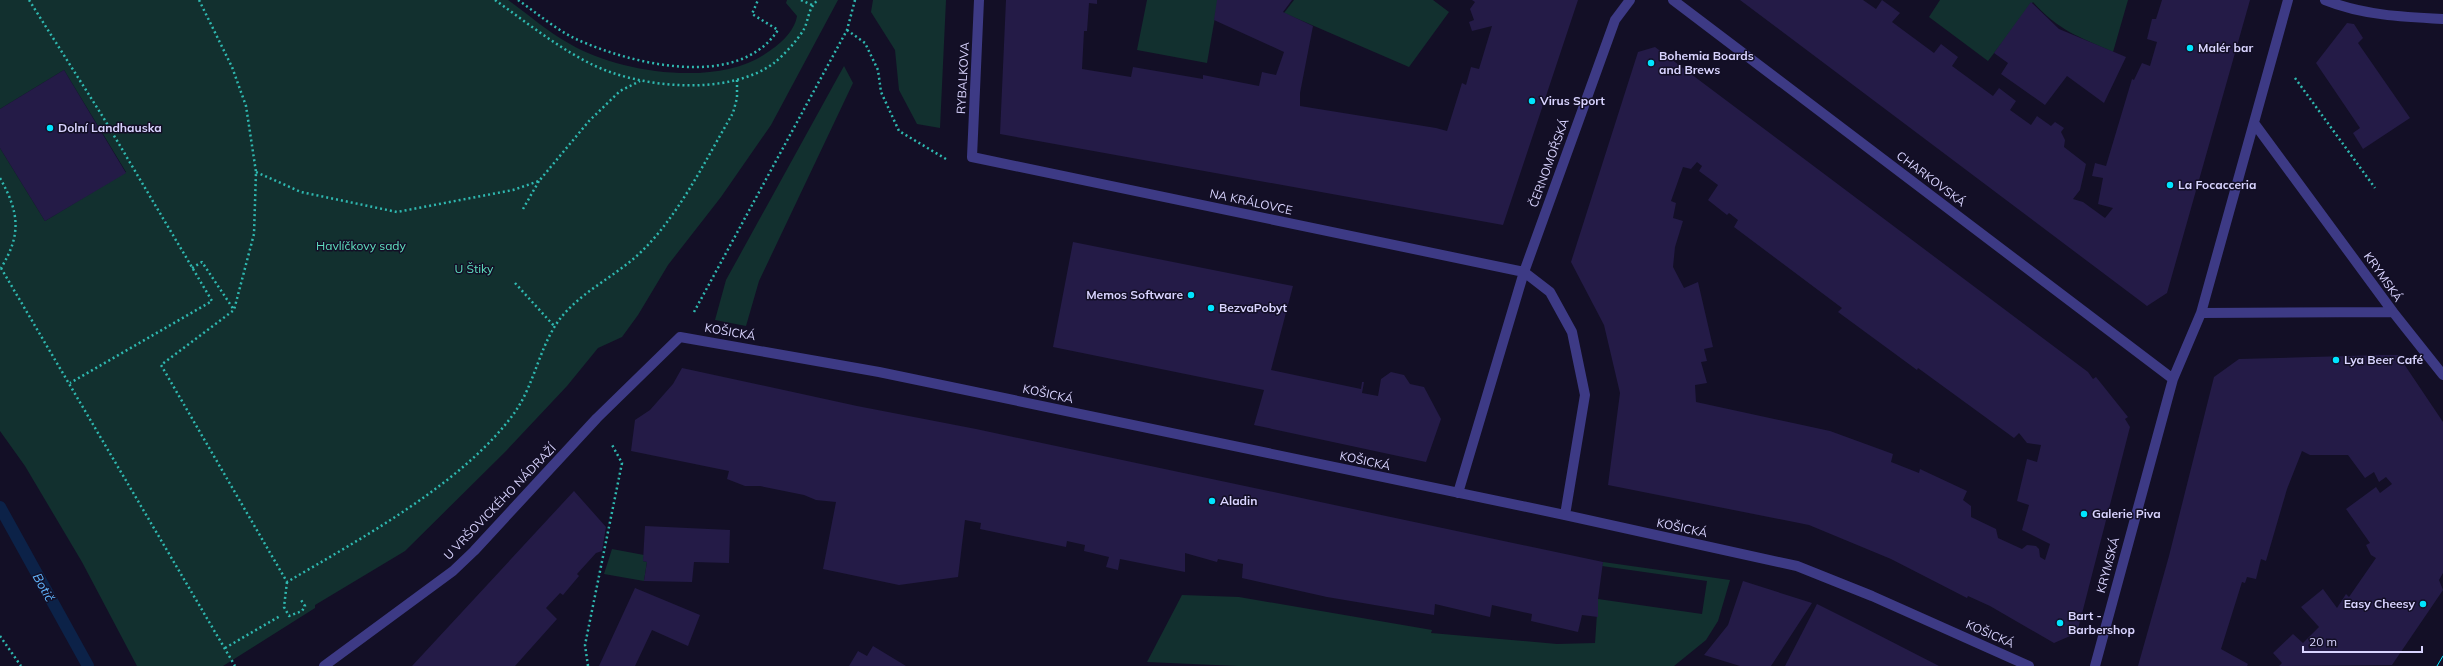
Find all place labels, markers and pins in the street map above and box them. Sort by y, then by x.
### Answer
place label: Malér bar [2198,40,2253,55]
marker: Malér bar [2185,43,2195,53]
place label: Bohemia Boards and Brews [1659,48,1754,77]
marker: Bohemia Boards and Brews [1646,58,1656,68]
place label: Virus Sport [1539,93,1605,108]
marker: Virus Sport [1527,96,1537,106]
place label: Dolní Landhauska [58,120,162,135]
marker: Dolní Landhauska [45,123,55,133]
place label: La Focacceria [2178,177,2256,192]
marker: La Focacceria [2165,180,2175,190]
place label: Memos Software [1086,287,1183,302]
marker: Memos Software [1186,290,1196,300]
place label: BezvaPobyt [1219,300,1288,315]
marker: BezvaPobyt [1206,303,1216,313]
place label: Lya Beer Café [2344,352,2423,367]
marker: Lya Beer Café [2331,355,2341,365]
place label: Aladin [1220,493,1257,508]
marker: Aladin [1207,496,1217,506]
place label: Galerie Piva [2092,506,2161,521]
marker: Galerie Piva [2079,509,2089,519]
place label: Easy Cheesy [2344,596,2415,611]
marker: Easy Cheesy [2418,599,2428,609]
place label: Bart - Barbershop [2068,608,2135,637]
marker: Bart - Barbershop [2055,618,2065,628]

